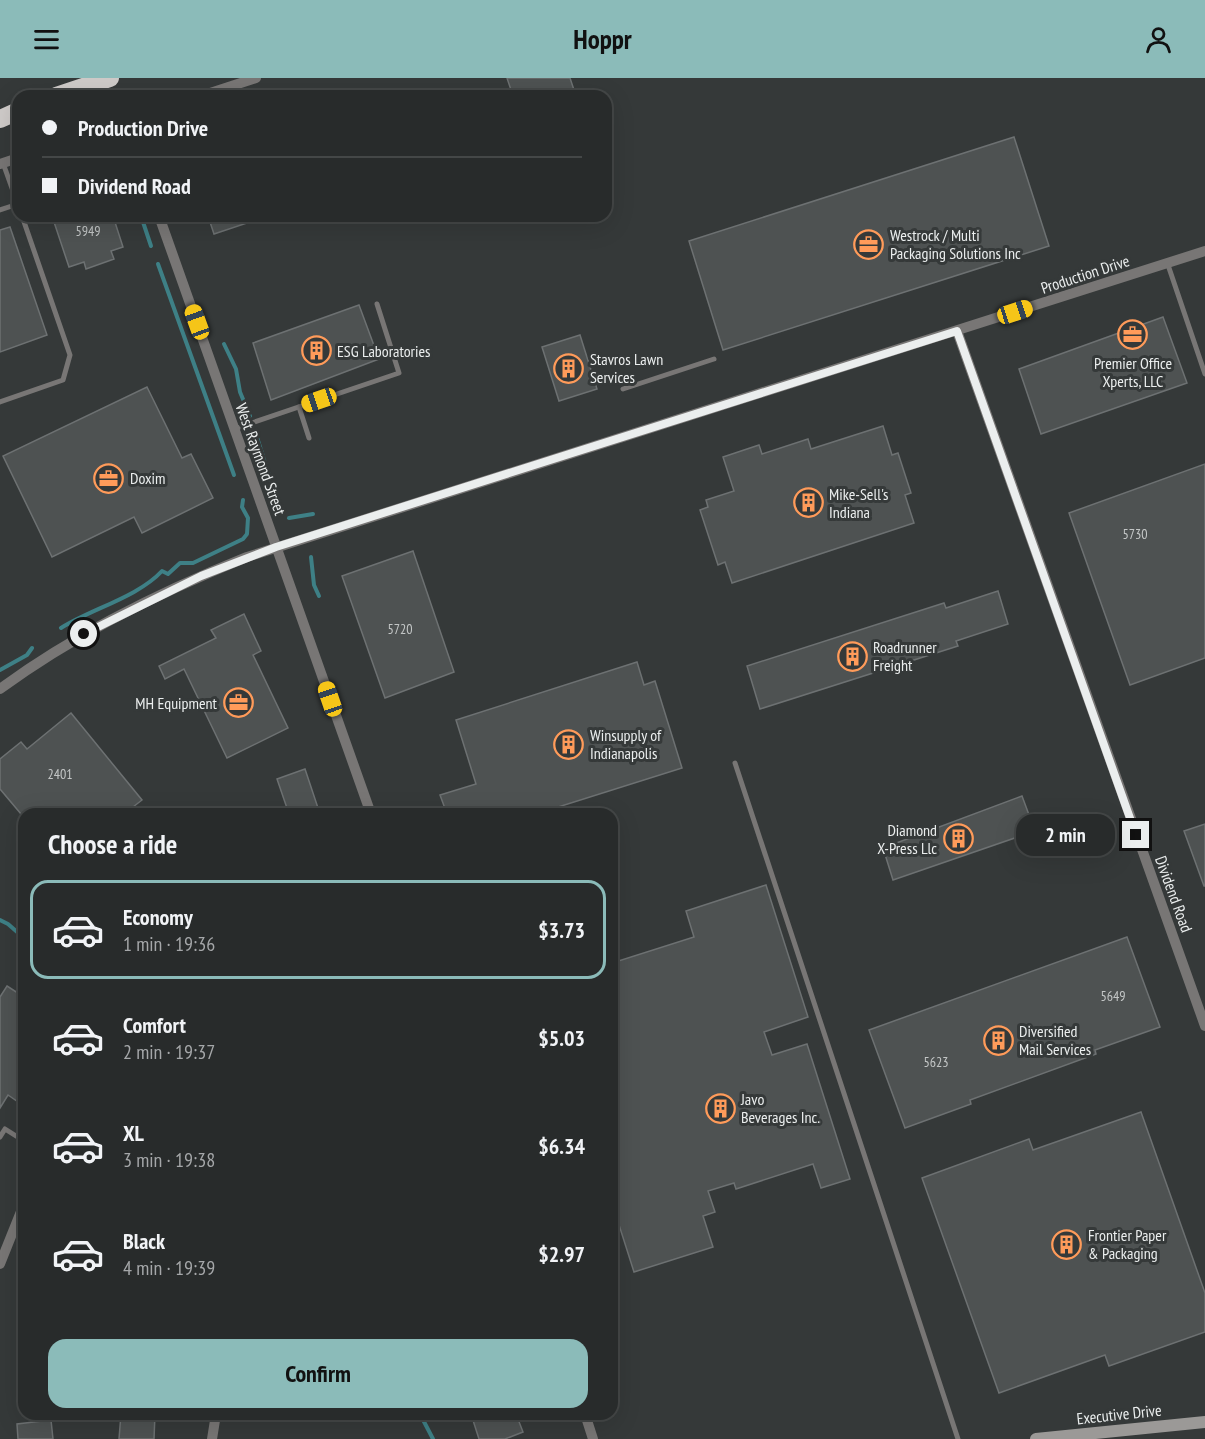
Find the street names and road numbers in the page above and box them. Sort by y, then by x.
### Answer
street label: Production Drive [1038,250,1132,298]
street label: West Raymond Street [231,400,291,518]
street label: Dividend Road [1151,853,1197,935]
street label: Executive Drive [1075,1400,1163,1428]

